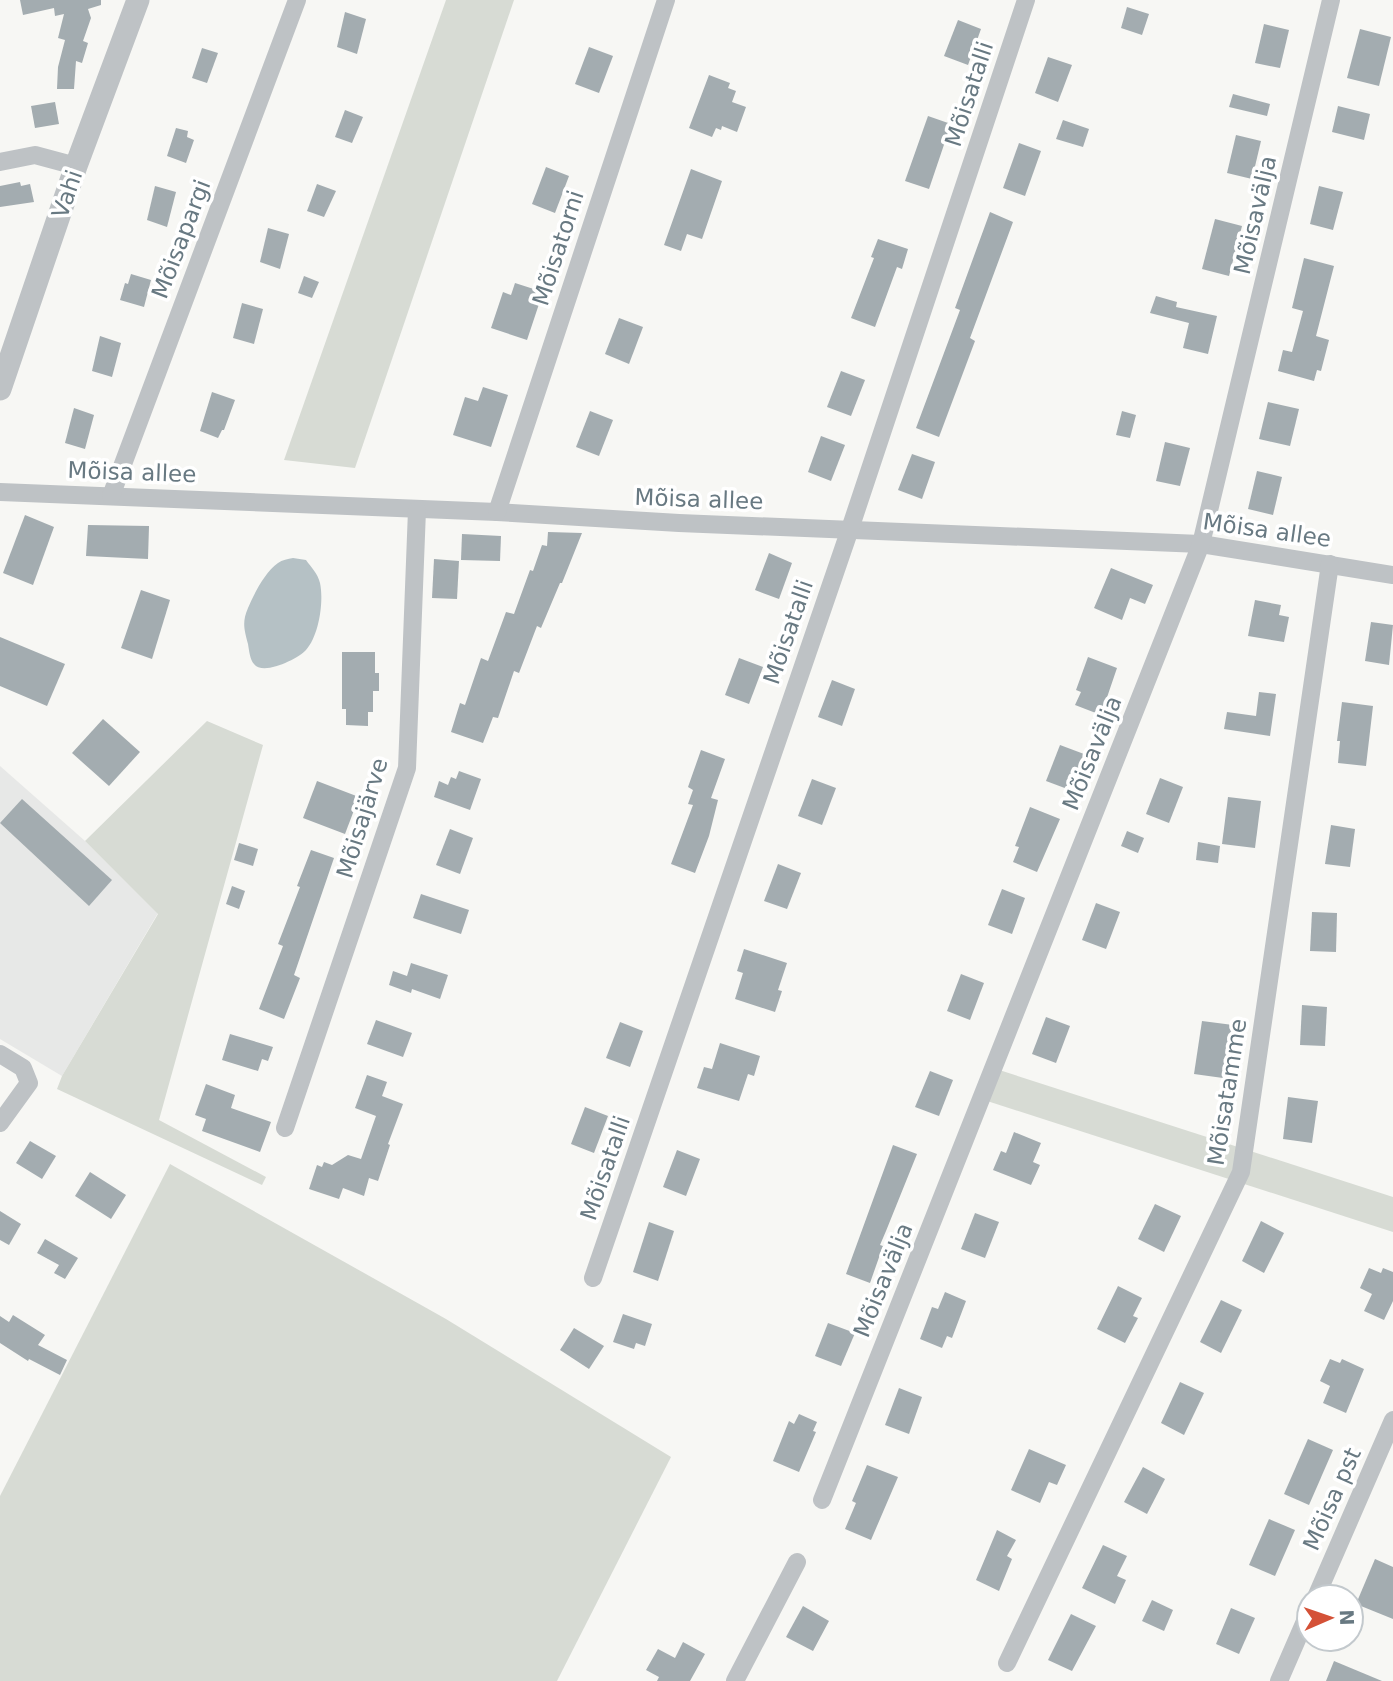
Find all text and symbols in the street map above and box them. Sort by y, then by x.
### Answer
street label: Mõisatalli [940,38,998,150]
street label: Mõisavälja [1229,153,1281,277]
street label: Vahi [47,167,87,221]
street label: Mõisapargi [146,176,216,302]
street label: Mõisatorni [527,187,589,309]
street label: Mõisa allee [67,457,197,487]
street label: Mõisa allee [634,484,764,514]
street label: Mõisa allee [1201,508,1333,552]
street label: Mõisatalli [758,576,818,688]
street label: Mõisavälja [1057,692,1127,814]
street label: Mõisajärve [331,755,393,881]
street label: Mõisatamme [1203,1017,1251,1167]
street label: Mõisatalli [575,1112,635,1224]
street label: Mõisavälja [848,1219,918,1341]
street label: Mõisa pst [1298,1444,1366,1554]
north arrow [1295,1583,1365,1653]
text: N [1336,1609,1358,1626]

